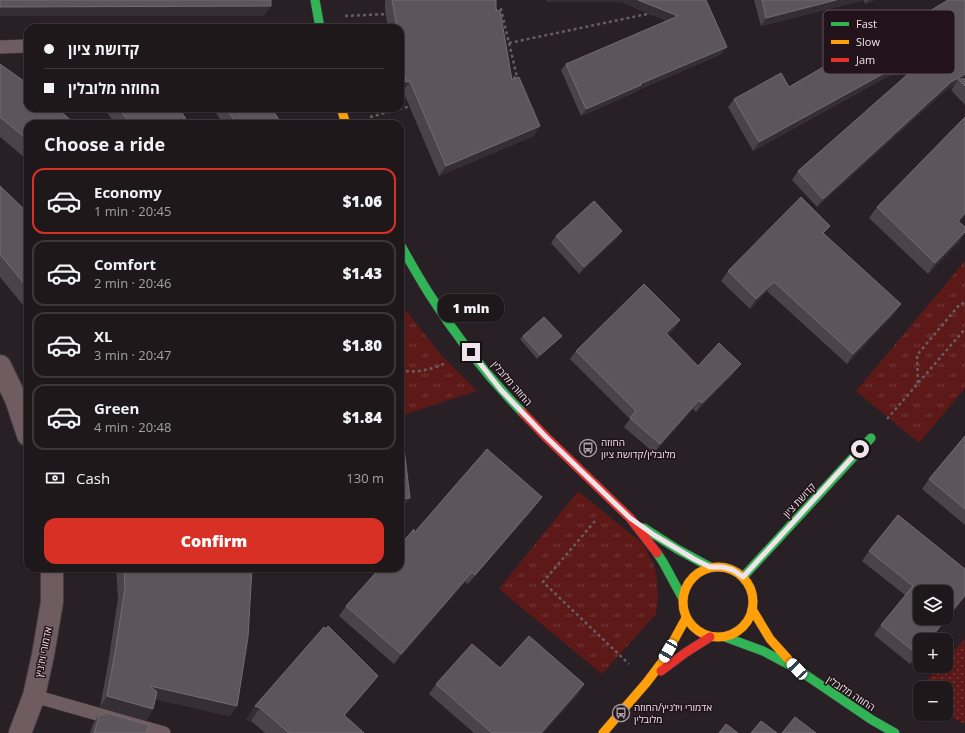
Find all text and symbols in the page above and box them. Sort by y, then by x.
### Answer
legend [823,10,955,74]
text: Fast [856,16,877,31]
text: Slow [856,34,880,49]
text: קדושת ציון [68,39,139,59]
text: Jam [855,52,875,67]
text: החוזה מלובלין [68,78,160,98]
text: Choose a ride [44,132,165,156]
text: Economy [94,182,162,202]
icon: car [46,183,82,219]
text: $1.06 [343,191,382,211]
text: 1 min · 20:45 [94,202,171,220]
text: Comfort [94,254,156,274]
icon: car [46,255,82,291]
text: $1.43 [343,263,382,283]
text: 2 min · 20:46 [94,274,171,292]
callout: 1 min [438,294,504,322]
text: 1 min [453,299,489,317]
text: XL [94,326,112,346]
icon: car [46,327,82,363]
text: $1.80 [343,335,382,355]
route end [462,343,480,361]
text: 3 min · 20:47 [94,346,171,364]
street label: החוזה מלובלין [489,358,535,408]
text: Green [94,398,139,418]
icon: car [46,399,82,435]
text: $1.84 [343,407,382,427]
text: 4 min · 20:48 [94,418,171,436]
place label: החוזה מלובלין/קדושת ציון [601,435,676,461]
bus stop icon: החוזה מלובלין/קדושת ציון [578,438,598,458]
route start [851,440,869,458]
icon: cash [44,467,66,489]
text: Cash [76,468,110,488]
text: 130 m [346,469,384,487]
street label: קדושת ציון [779,480,819,520]
button: Confirm [44,518,384,564]
map controls [913,585,953,721]
button: layers [913,585,953,625]
street label: אדמורי ויז'ניץ [31,626,55,678]
button: + [913,633,953,673]
car [657,638,679,664]
car [784,656,810,682]
street label: החוזה מלובלין [824,672,878,714]
button: − [913,681,953,721]
place label: אדמורי ויז׳ניץ/החוזה מלובלין [634,700,712,726]
bus stop icon: אדמורי ויז׳ניץ/החוזה מלובלין [611,703,631,723]

